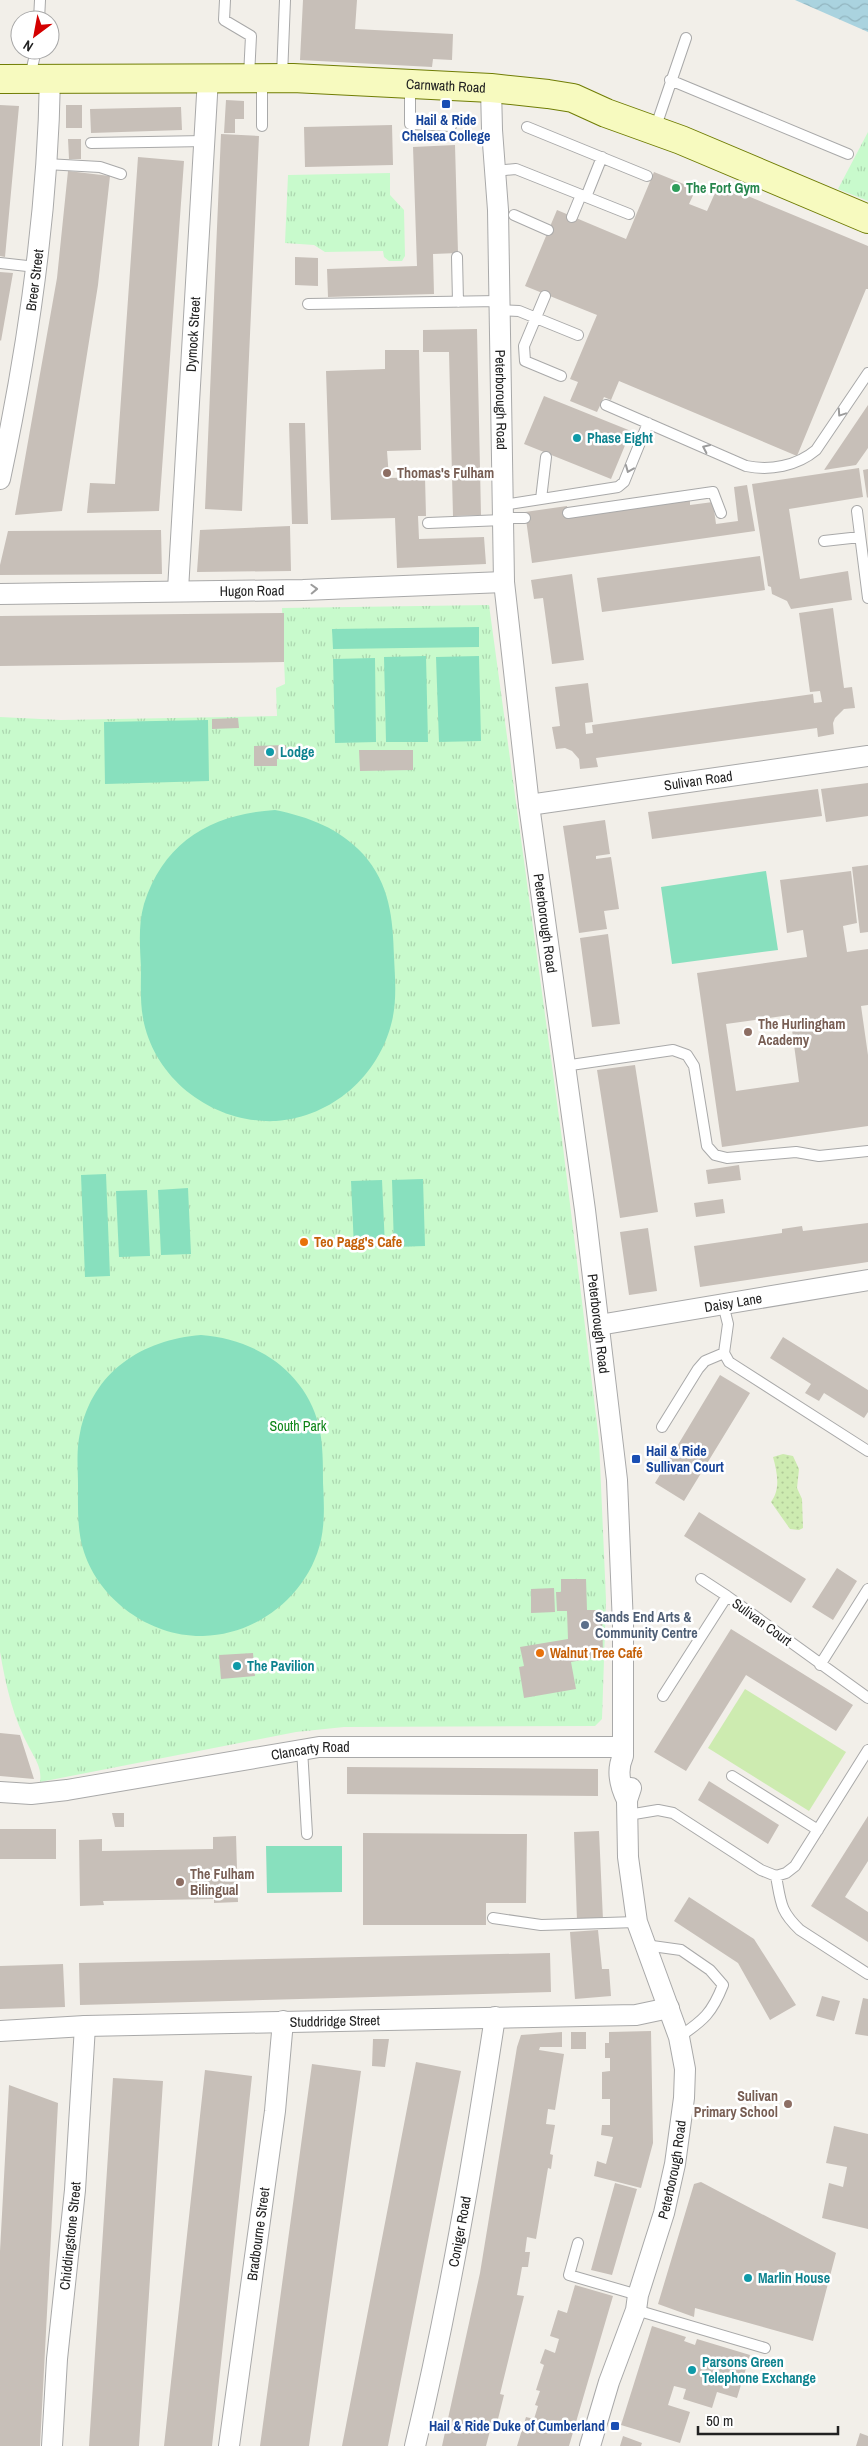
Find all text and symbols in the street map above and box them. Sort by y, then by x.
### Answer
north arrow [10,10,60,60]
text: N [20,36,36,56]
street label: Carnwath Road [405,75,486,97]
marker: Hail & Ride Chelsea College [440,98,452,110]
place label: Hail & Ride Chelsea College [402,111,490,145]
place label: The Fort Gym [686,179,760,197]
marker: The Fort Gym [670,182,682,194]
street label: Breer Street [22,248,47,312]
street label: Dymock Street [182,296,204,373]
street label: Peterborough Road [491,349,511,450]
one-way arrow [838,407,847,417]
place label: Phase Eight [587,429,653,447]
marker: Phase Eight [571,432,583,444]
one-way arrow [703,444,712,454]
place label: Thomas's Fulham [397,464,494,482]
one-way arrow [625,464,635,472]
marker: Thomas's Fulham [381,467,393,479]
street label: Hugon Road [220,581,284,600]
one-way arrow [310,584,318,595]
place label: Lodge [280,743,314,761]
marker: Lodge [264,746,276,758]
street label: Sulivan Road [663,767,734,794]
street label: Peterborough Road [530,872,561,974]
place label: The Hurlingham Academy [758,1015,845,1049]
marker: The Hurlingham Academy [742,1026,754,1038]
place label: Teo Pagg's Cafe [314,1233,402,1251]
marker: Teo Pagg's Cafe [298,1236,310,1248]
street label: Peterborough Road [584,1273,613,1375]
street label: Daisy Lane [703,1289,763,1316]
park label: South Park [270,1417,327,1435]
place label: Hail & Ride Sullivan Court [646,1442,724,1476]
marker: Hail & Ride Sullivan Court [630,1453,642,1465]
street label: Sulivan Court [729,1594,795,1650]
place label: Sands End Arts & Community Centre [595,1608,698,1642]
marker: Sands End Arts & Community Centre [579,1619,591,1631]
place label: Walnut Tree Café [550,1644,643,1662]
marker: Walnut Tree Café [534,1647,546,1659]
place label: The Pavilion [247,1657,315,1675]
marker: The Pavilion [231,1660,243,1672]
street label: Clancarty Road [270,1738,350,1764]
place label: The Fulham Bilingual [190,1865,254,1899]
marker: The Fulham Bilingual [174,1876,186,1888]
street label: Studdridge Street [290,2011,380,2031]
place label: Sulivan Primary School [694,2087,778,2121]
marker: Sulivan Primary School [782,2098,794,2110]
street label: Peterborough Road [654,2119,690,2221]
street label: Chiddingstone Street [55,2181,84,2291]
street label: Bradbourne Street [243,2186,273,2282]
street label: Coniger Road [444,2195,475,2268]
place label: Marlin House [758,2269,830,2287]
marker: Marlin House [742,2272,754,2284]
place label: Parsons Green Telephone Exchange [702,2353,816,2387]
marker: Parsons Green Telephone Exchange [686,2364,698,2376]
scale bar [698,2404,838,2436]
text: 50 m [706,2410,733,2431]
place label: Hail & Ride Duke of Cumberland [429,2417,605,2435]
marker: Hail & Ride Duke of Cumberland [609,2420,621,2432]

